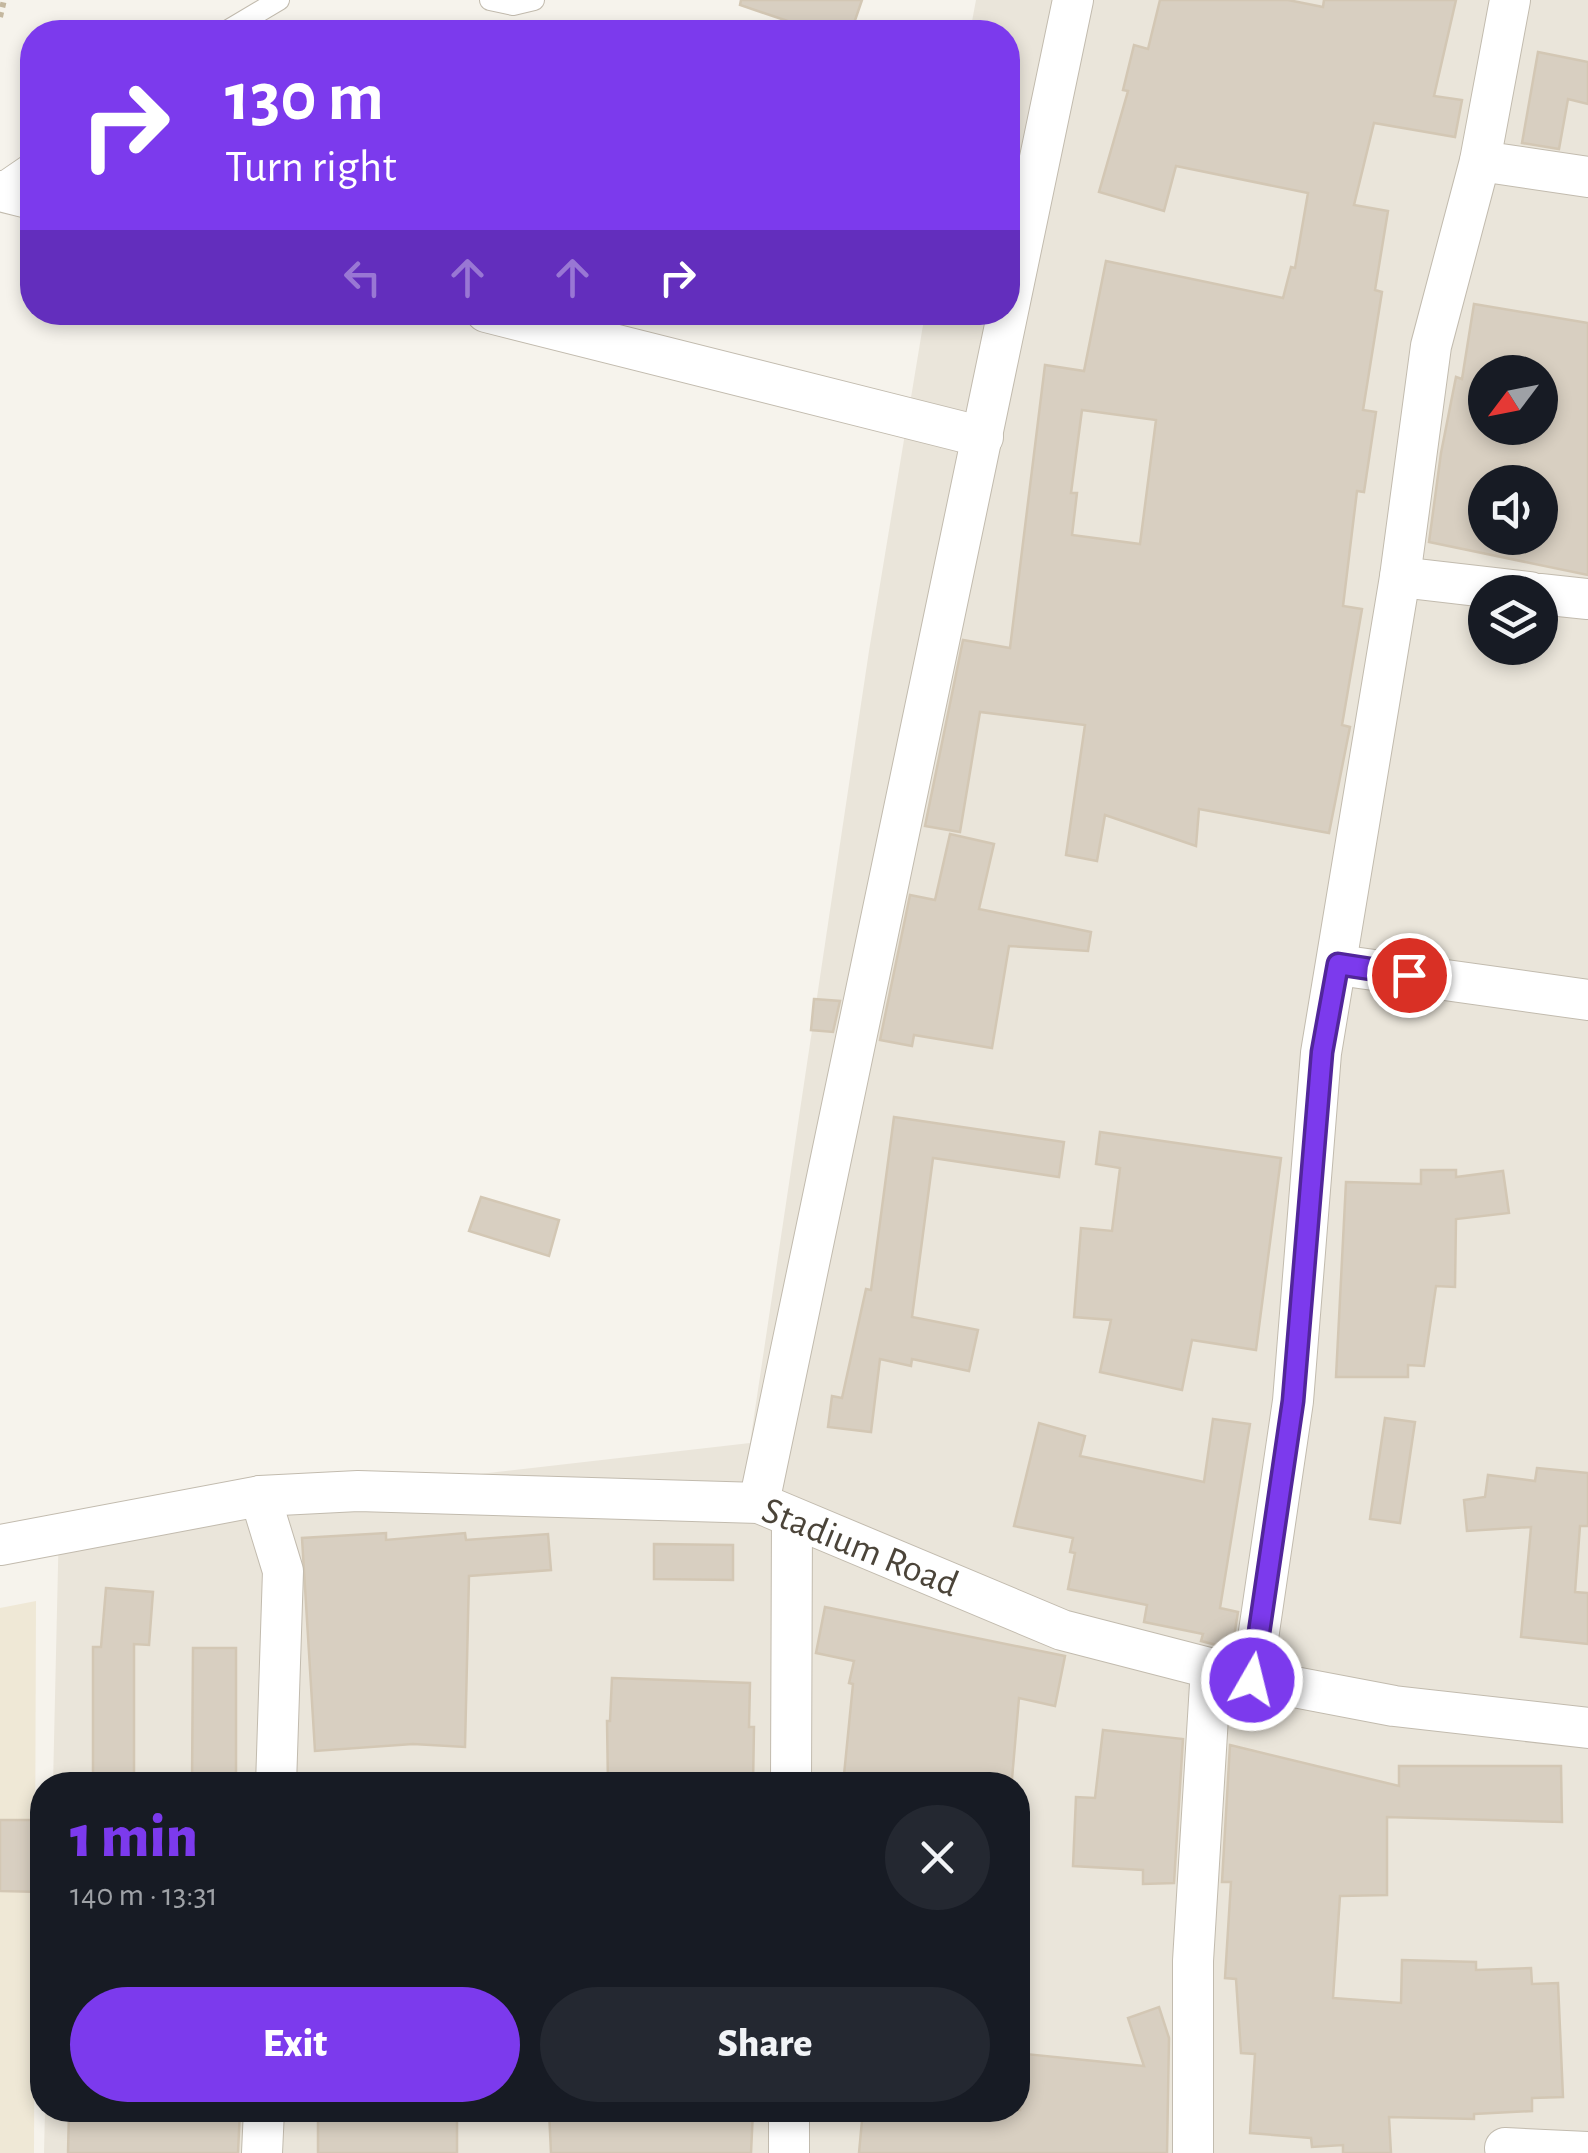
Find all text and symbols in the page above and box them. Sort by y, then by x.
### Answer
icon: right [60,60,190,190]
text: 130 m [225,63,384,133]
text: Turn right [225,145,397,190]
icon: left [335,250,390,305]
icon: ahead [440,250,495,305]
icon: ahead [545,250,600,305]
icon: right [650,250,705,305]
north arrow [1468,355,1558,445]
map controls [1468,355,1558,665]
button: sound [1468,465,1558,555]
button: layers [1468,575,1558,665]
pin [1367,933,1452,1018]
icon: arrive [1382,948,1437,1003]
street label: Stadium Road [757,1491,963,1605]
position arrow [1200,1628,1304,1732]
button: close [885,1805,990,1910]
text: 1 min [70,1808,198,1868]
text: 140 m · 13:31 [70,1879,218,1911]
button: Exit [70,1987,520,2102]
button: Share [540,1987,990,2102]

